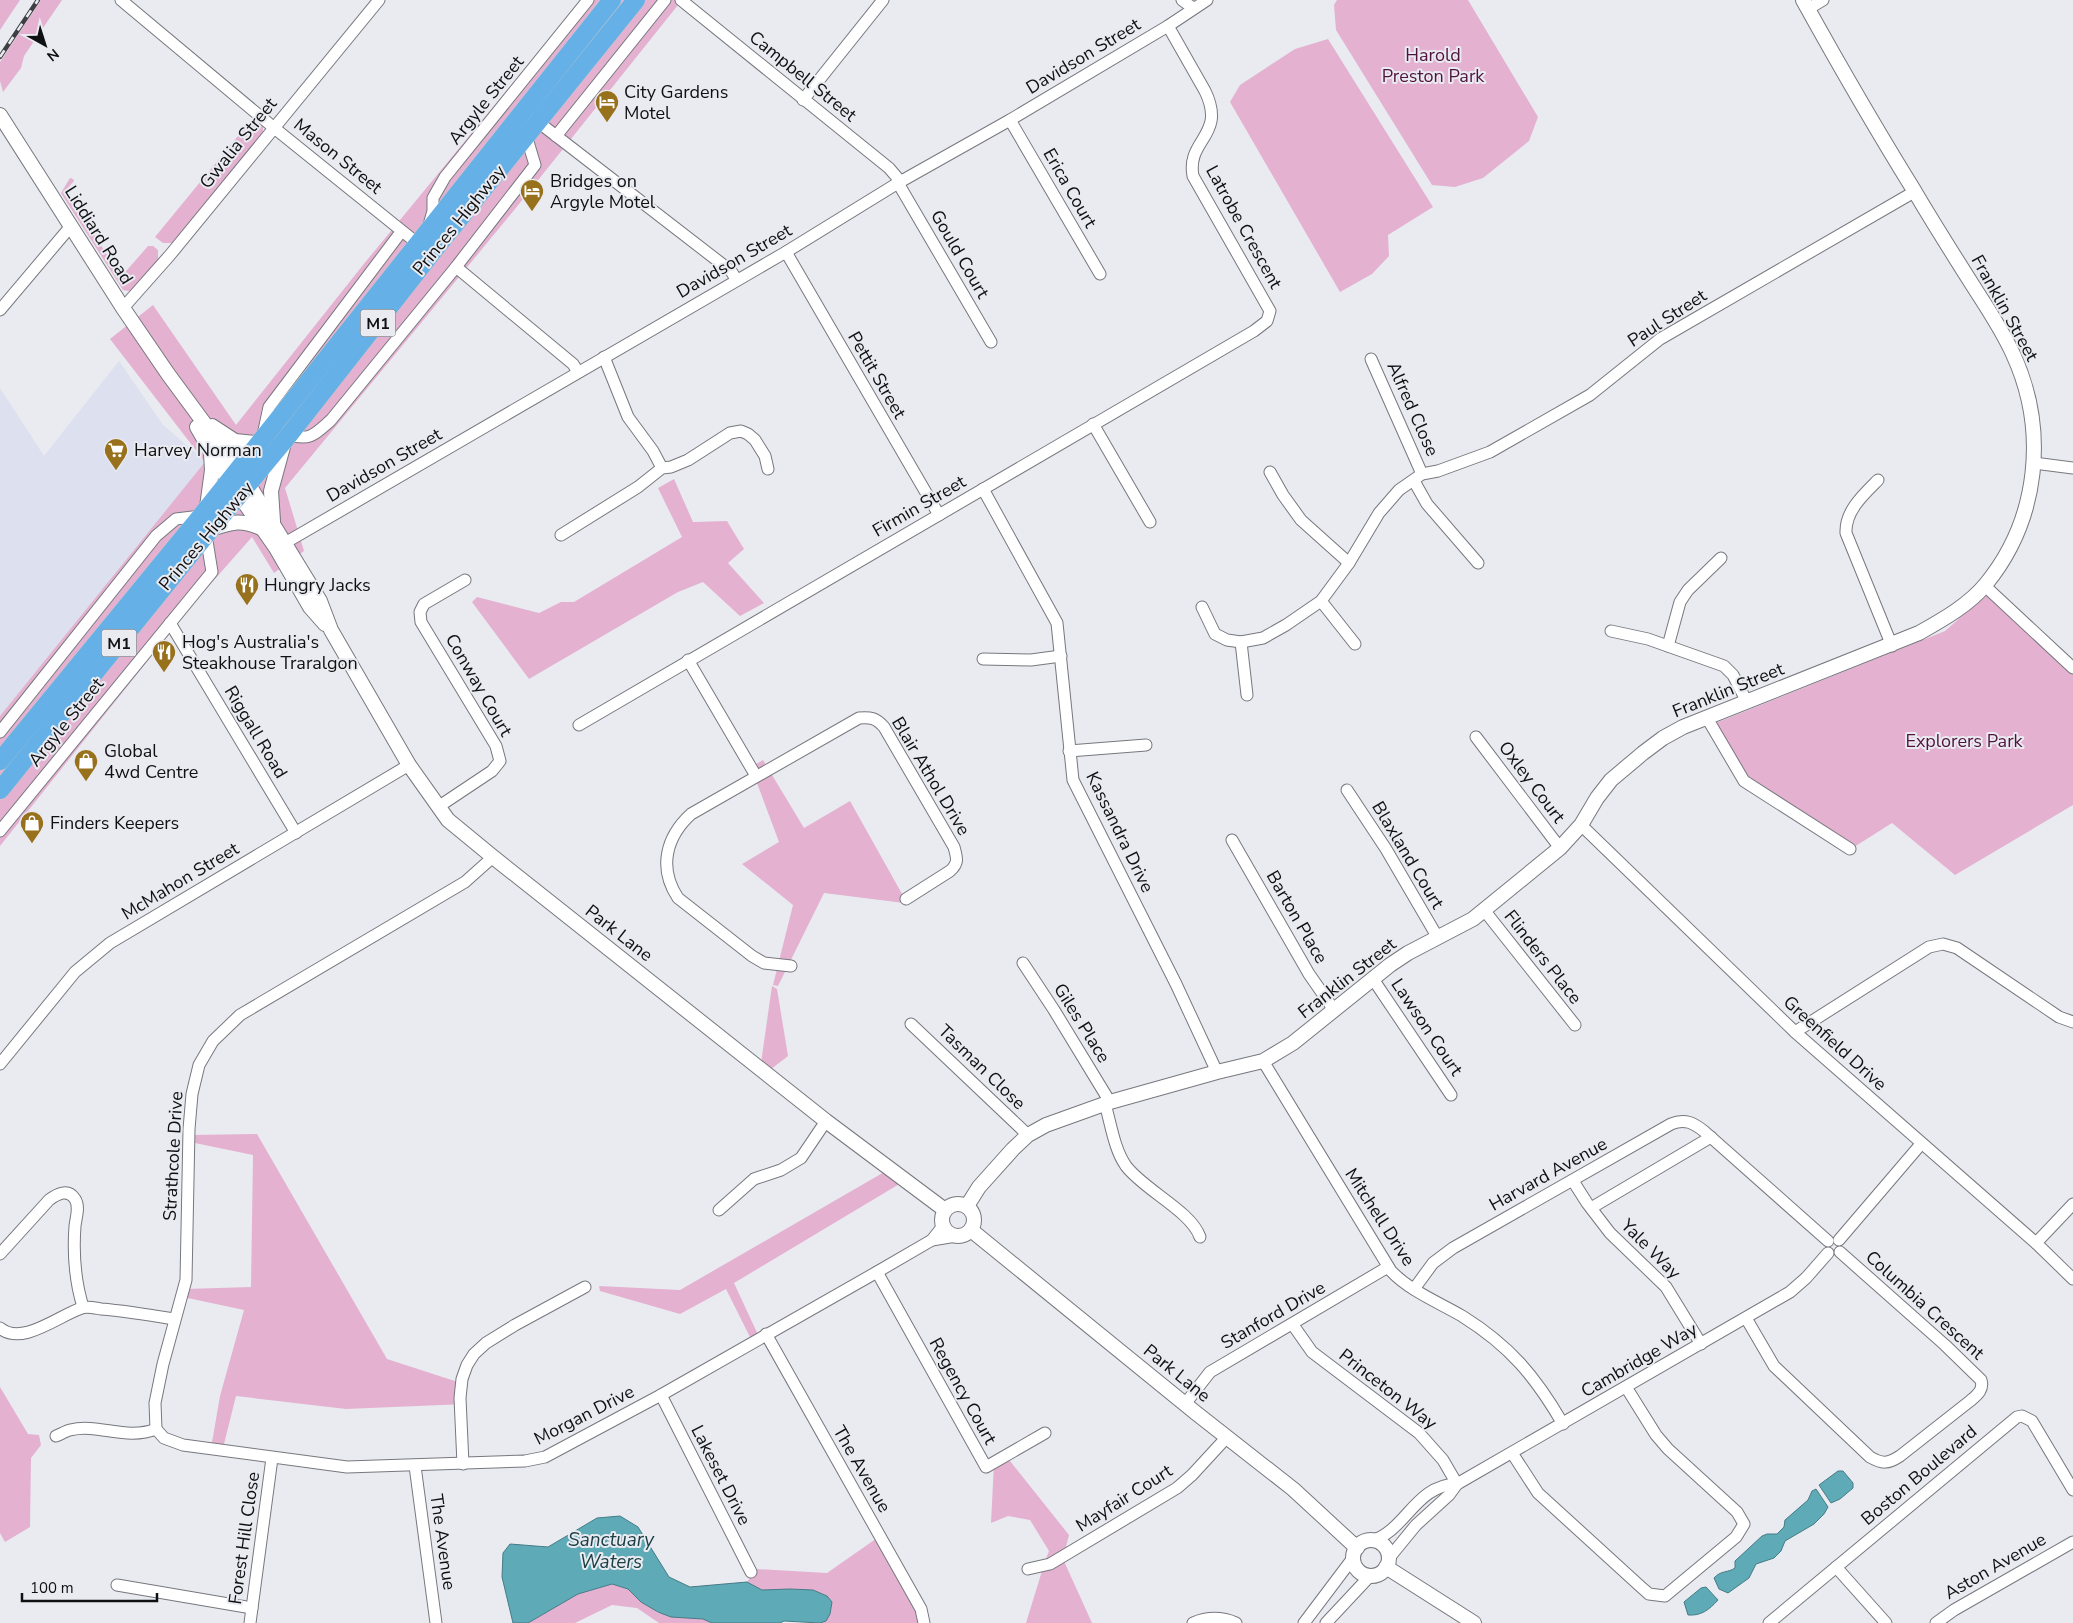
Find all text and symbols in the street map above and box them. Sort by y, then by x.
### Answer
street label: Davidson Street [1021,12,1145,100]
north arrow [20,20,70,70]
street label: Campbell Street [744,25,862,127]
park label: Harold Preston Park [1382,43,1485,88]
text: N [43,44,63,65]
street label: Argyle Street [443,50,530,149]
place label: City Gardens Motel [624,80,728,125]
hotel icon: City Gardens Motel [594,89,620,123]
street label: Gwalia Street [194,92,282,193]
street label: Mason Street [289,113,388,200]
street label: Erica Court [1038,144,1103,233]
street label: Princes Highway [407,159,511,280]
street label: Latrobe Crescent [1200,161,1288,294]
place label: Bridges on Argyle Motel [550,169,656,214]
hotel icon: Bridges on Argyle Motel [519,178,545,212]
street label: Liddiard Road [59,181,139,289]
street label: Gould Court [925,205,995,303]
street label: Davidson Street [672,218,797,304]
street label: Franklin Street [1966,250,2044,366]
street label: Paul Street [1623,283,1712,352]
road number: M1 [360,309,396,336]
street label: Pettit Street [842,327,912,424]
street label: Alfred Close [1382,358,1444,460]
street label: Davidson Street [322,422,447,508]
supermarket icon: Harvey Norman [103,437,129,471]
place label: Harvey Norman [134,438,262,462]
street label: Firmin Street [868,469,971,542]
street label: Princes Highway [153,476,259,596]
restaurant icon: Hungry Jacks [234,572,260,606]
place label: Hungry Jacks [264,573,371,597]
street label: Conway Court [440,629,518,741]
road number: M1 [102,630,136,656]
place label: Hog's Australia's Steakhouse Traralgon [182,630,358,675]
restaurant icon: Hog's Australia's Steakhouse Traralgon [151,639,177,673]
street label: Franklin Street [1669,656,1788,723]
street label: Argyle Street [23,672,110,771]
street label: Riggall Road [219,681,293,783]
street label: Blair Athol Drive [886,712,976,840]
park label: Explorers Park [1905,729,2024,753]
street label: Oxley Court [1493,736,1571,828]
place label: Global 4wd Centre [104,739,198,784]
shop icon: Global 4wd Centre [73,748,99,782]
street label: Kassandra Drive [1080,768,1160,896]
street label: Blaxland Court [1366,797,1450,914]
shop icon: Finders Keepers [19,810,45,844]
place label: Finders Keepers [50,811,179,835]
street label: McMahon Street [117,836,244,925]
street label: Barton Place [1261,866,1333,968]
street label: Park Lane [580,899,658,967]
street label: Flinders Place [1499,905,1587,1009]
street label: Franklin Street [1293,932,1402,1024]
street label: Lawson Court [1386,974,1469,1081]
street label: Giles Place [1048,979,1116,1067]
street label: Greenfield Drive [1778,990,1892,1096]
street label: Tasman Close [933,1019,1031,1115]
street label: Strathcole Drive [158,1090,188,1222]
street label: Harvard Avenue [1485,1132,1611,1216]
street label: Mitchell Drive [1339,1164,1421,1270]
street label: Yale Way [1615,1213,1687,1285]
street label: Columbia Crescent [1860,1245,1990,1365]
street label: Stanford Drive [1216,1275,1330,1355]
street label: Cambridge Way [1576,1317,1702,1403]
street label: Regency Court [924,1333,1003,1449]
street label: Park Lane [1138,1339,1216,1407]
street label: Princeton Way [1334,1343,1443,1435]
street label: Morgan Drive [530,1379,638,1451]
street label: Boston Boulevard [1856,1419,1982,1531]
street label: Lakeset Drive [685,1421,757,1529]
street label: The Avenue [827,1421,897,1517]
street label: Mayfair Court [1071,1458,1177,1537]
street label: Forest Hill Close [223,1470,265,1606]
street label: The Avenue [424,1493,462,1591]
water label: Sanctuary Waters [568,1527,655,1575]
street label: Aston Avenue [1940,1527,2050,1605]
scale bar [22,1570,158,1602]
text: 100 m [30,1578,74,1598]

